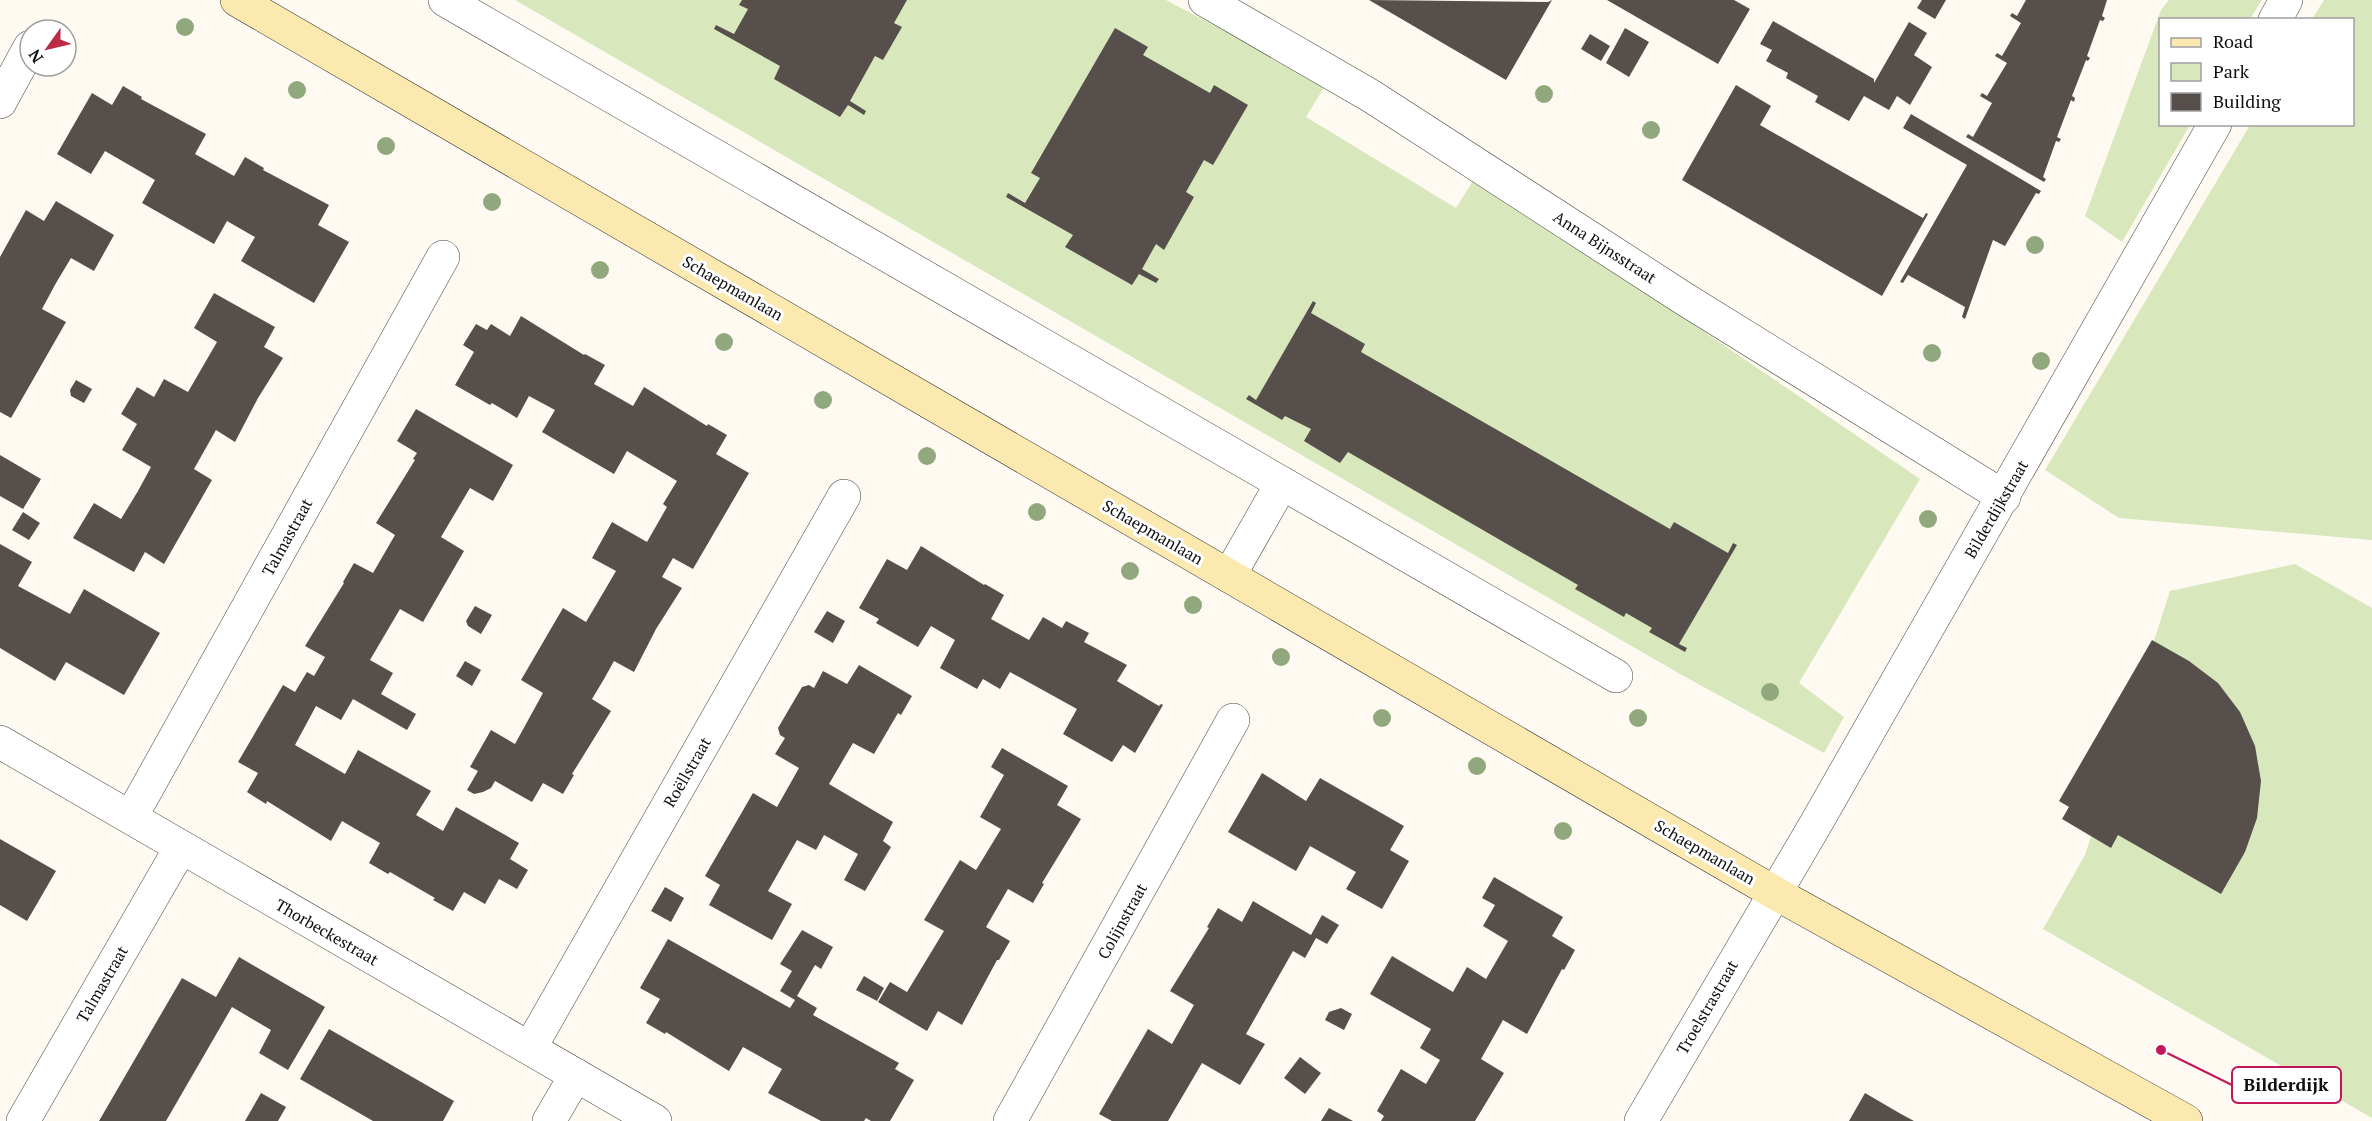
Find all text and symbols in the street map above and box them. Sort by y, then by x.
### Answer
north arrow [18,18,78,78]
legend [2159,18,2354,126]
text: Road [2213,29,2253,53]
text: N [23,45,48,68]
text: Park [2213,59,2250,83]
text: Building [2213,89,2281,113]
street label: Anna Bijnsstraat [1549,205,1661,289]
street label: Schaepmanlaan [679,250,788,326]
street label: Bilderdijkstraat [1959,456,2033,562]
street label: Talmastraat [257,494,317,580]
street label: Schaepmanlaan [1099,494,1208,570]
street label: Roëllstraat [658,733,716,811]
street label: Schaepmanlaan [1651,814,1760,890]
street label: Colijnstraat [1092,879,1152,963]
street label: Thorbeckestraat [271,894,383,970]
street label: Talmastraat [71,942,133,1026]
street label: Troelstrastraat [1671,956,1743,1058]
callout: Bilderdijk [2232,1067,2341,1103]
text: Bilderdijk [2244,1072,2329,1096]

